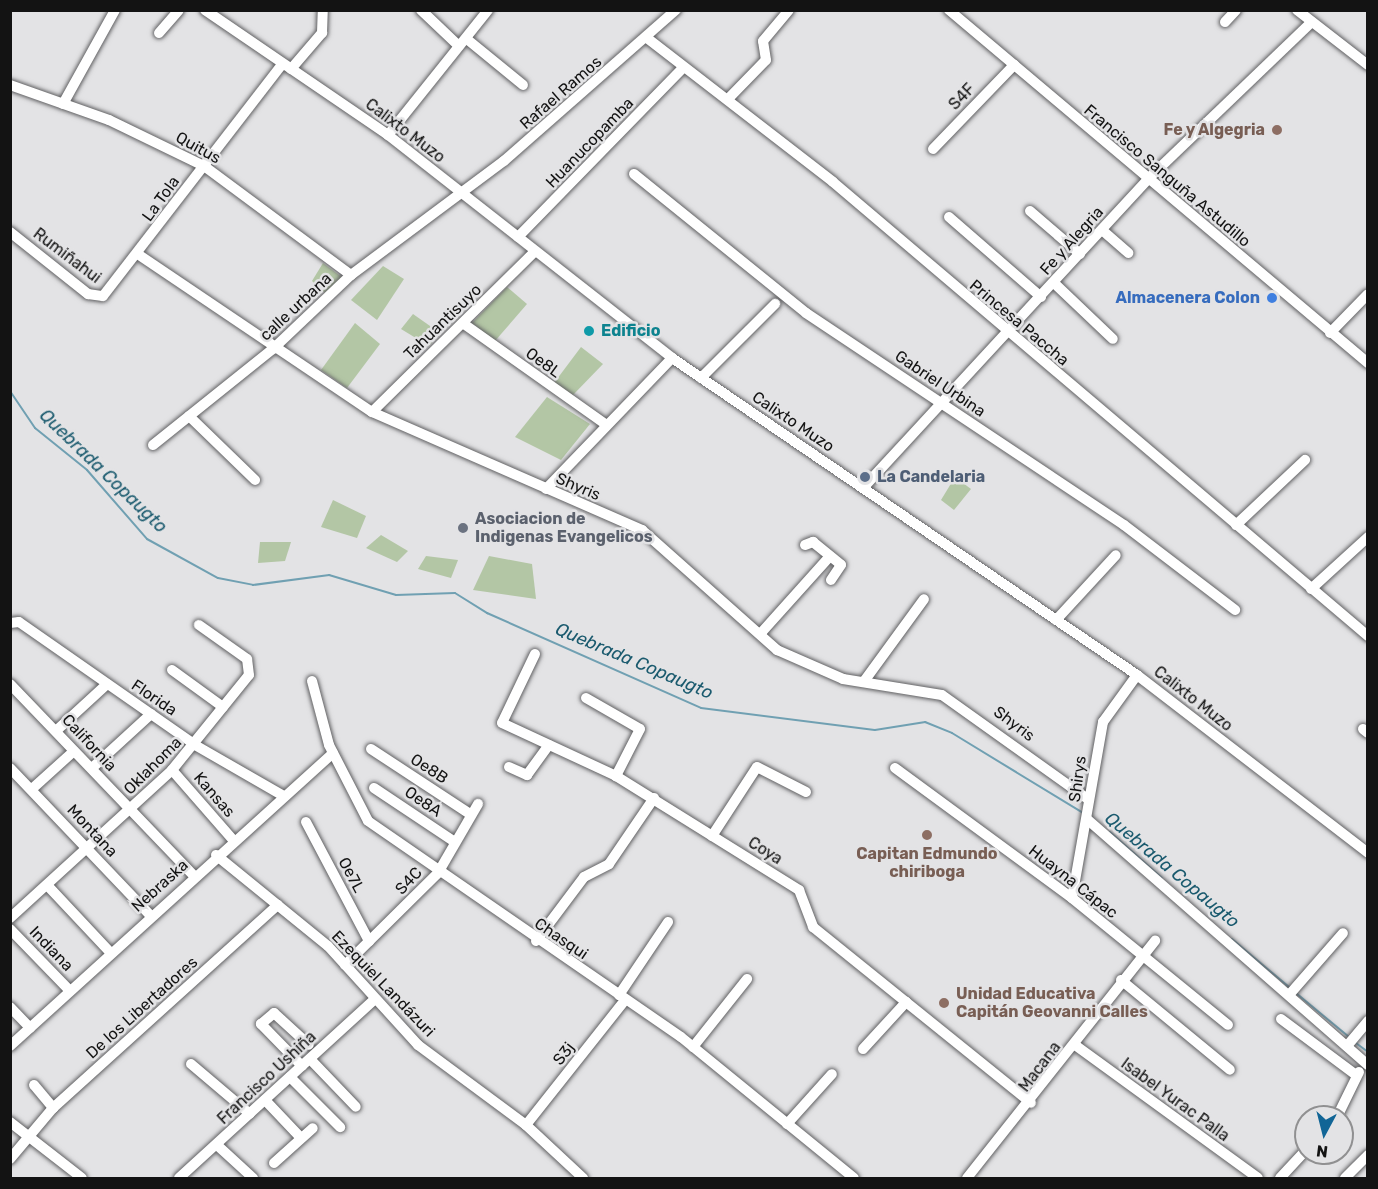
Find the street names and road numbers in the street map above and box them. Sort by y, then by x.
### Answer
street label: Rafael Ramos [516,52,606,134]
street label: S4F [945,80,979,114]
street label: Huanucopamba [542,94,638,192]
street label: Calixto Muzo [361,95,449,167]
street label: Francisco Sanguña Astudillo [1080,101,1254,251]
street label: Quitus [172,128,224,168]
street label: La Tola [138,173,184,225]
street label: Fe y Alegria [1036,202,1108,280]
street label: Rumiñahui [29,224,105,288]
street label: calle urbana [256,269,336,345]
street label: Princesa Paccha [965,276,1073,370]
street label: Tahuantisuyo [400,280,486,364]
street label: Oe8L [522,344,564,382]
street label: Gabriel Urbina [891,347,989,421]
street label: Calixto Muzo [748,388,838,456]
street label: Shyris [553,469,603,505]
street label: Calixto Muzo [1150,662,1236,736]
street label: Florida [128,676,180,720]
street label: Shyris [990,702,1038,746]
street label: California [58,711,120,775]
street label: Oklahoma [120,733,186,799]
street label: Oe8B [407,750,451,788]
street label: Shirys [1065,755,1091,803]
street label: Kansas [189,769,239,821]
street label: Oe8A [401,783,445,821]
street label: Montana [63,801,121,861]
street label: Coya [744,833,786,869]
street label: Huayna Cápac [1025,841,1121,923]
street label: Oe7L [334,854,368,896]
street label: Nebraska [128,856,192,916]
street label: S4C [392,863,426,899]
street label: Chasqui [531,914,591,964]
street label: Indiana [25,923,77,975]
street label: Ezequiel Landázuri [327,927,439,1041]
street label: De los Libertadores [82,953,202,1063]
street label: Francisco Ushiña [214,1027,320,1129]
street label: Macana [1015,1038,1065,1096]
street label: S3j [549,1039,579,1069]
street label: Isabel Yurac Palla [1117,1054,1233,1146]

